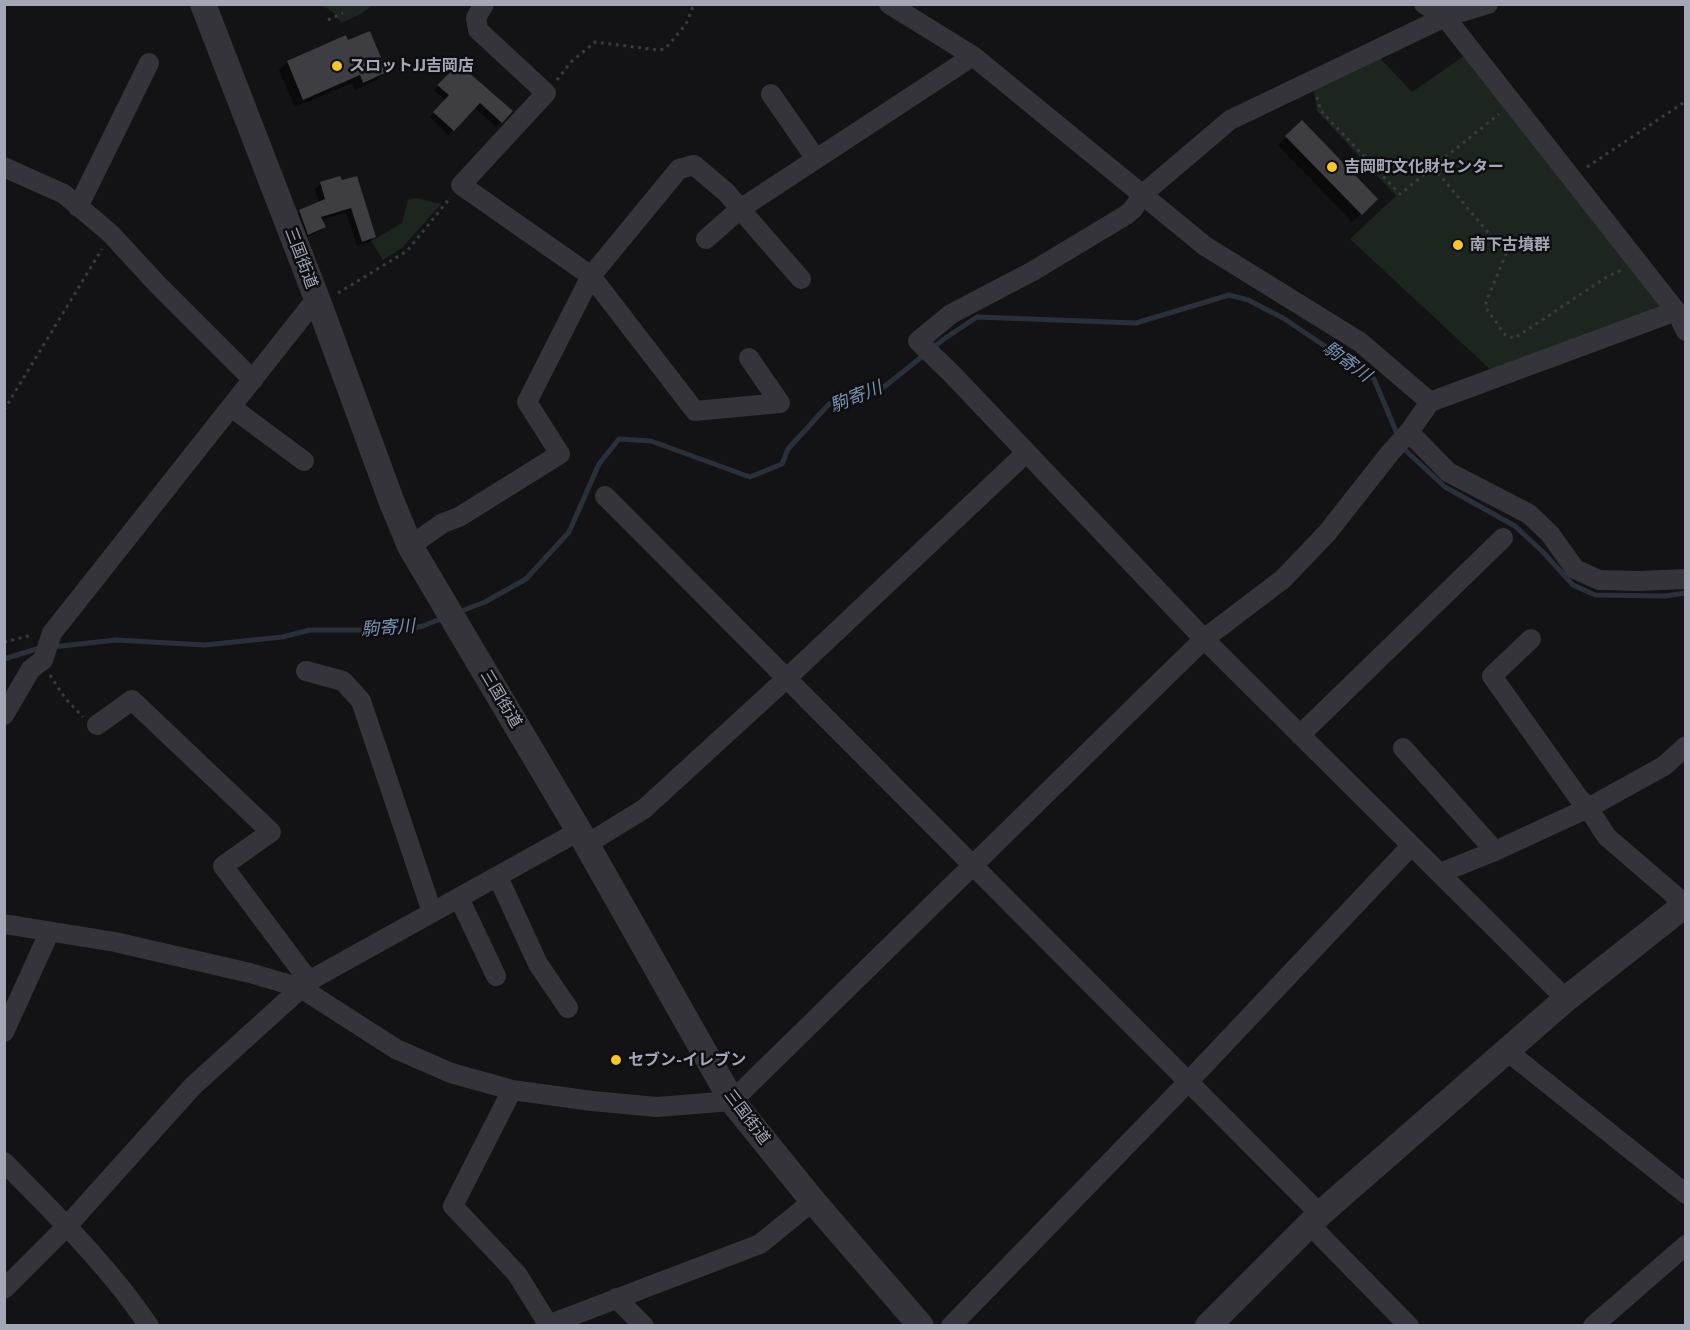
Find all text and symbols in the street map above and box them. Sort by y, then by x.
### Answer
place label: スロットJJ吉岡店 [349,56,474,76]
marker: スロットJJ吉岡店 [330,59,344,73]
place label: 吉岡町文化財センター [1344,157,1504,177]
marker: 吉岡町文化財センター [1325,160,1339,174]
street label: 三国街道 [281,225,321,291]
place label: 南下古墳群 [1470,235,1550,255]
marker: 南下古墳群 [1451,238,1465,252]
water label: 駒寄川 [1319,337,1375,387]
water label: 駒寄川 [827,377,885,417]
water label: 駒寄川 [360,615,416,641]
street label: 三国街道 [476,667,526,731]
place label: セブン-イレブン [628,1050,746,1070]
marker: セブン-イレブン [609,1053,623,1067]
street label: 三国街道 [720,1086,774,1148]

